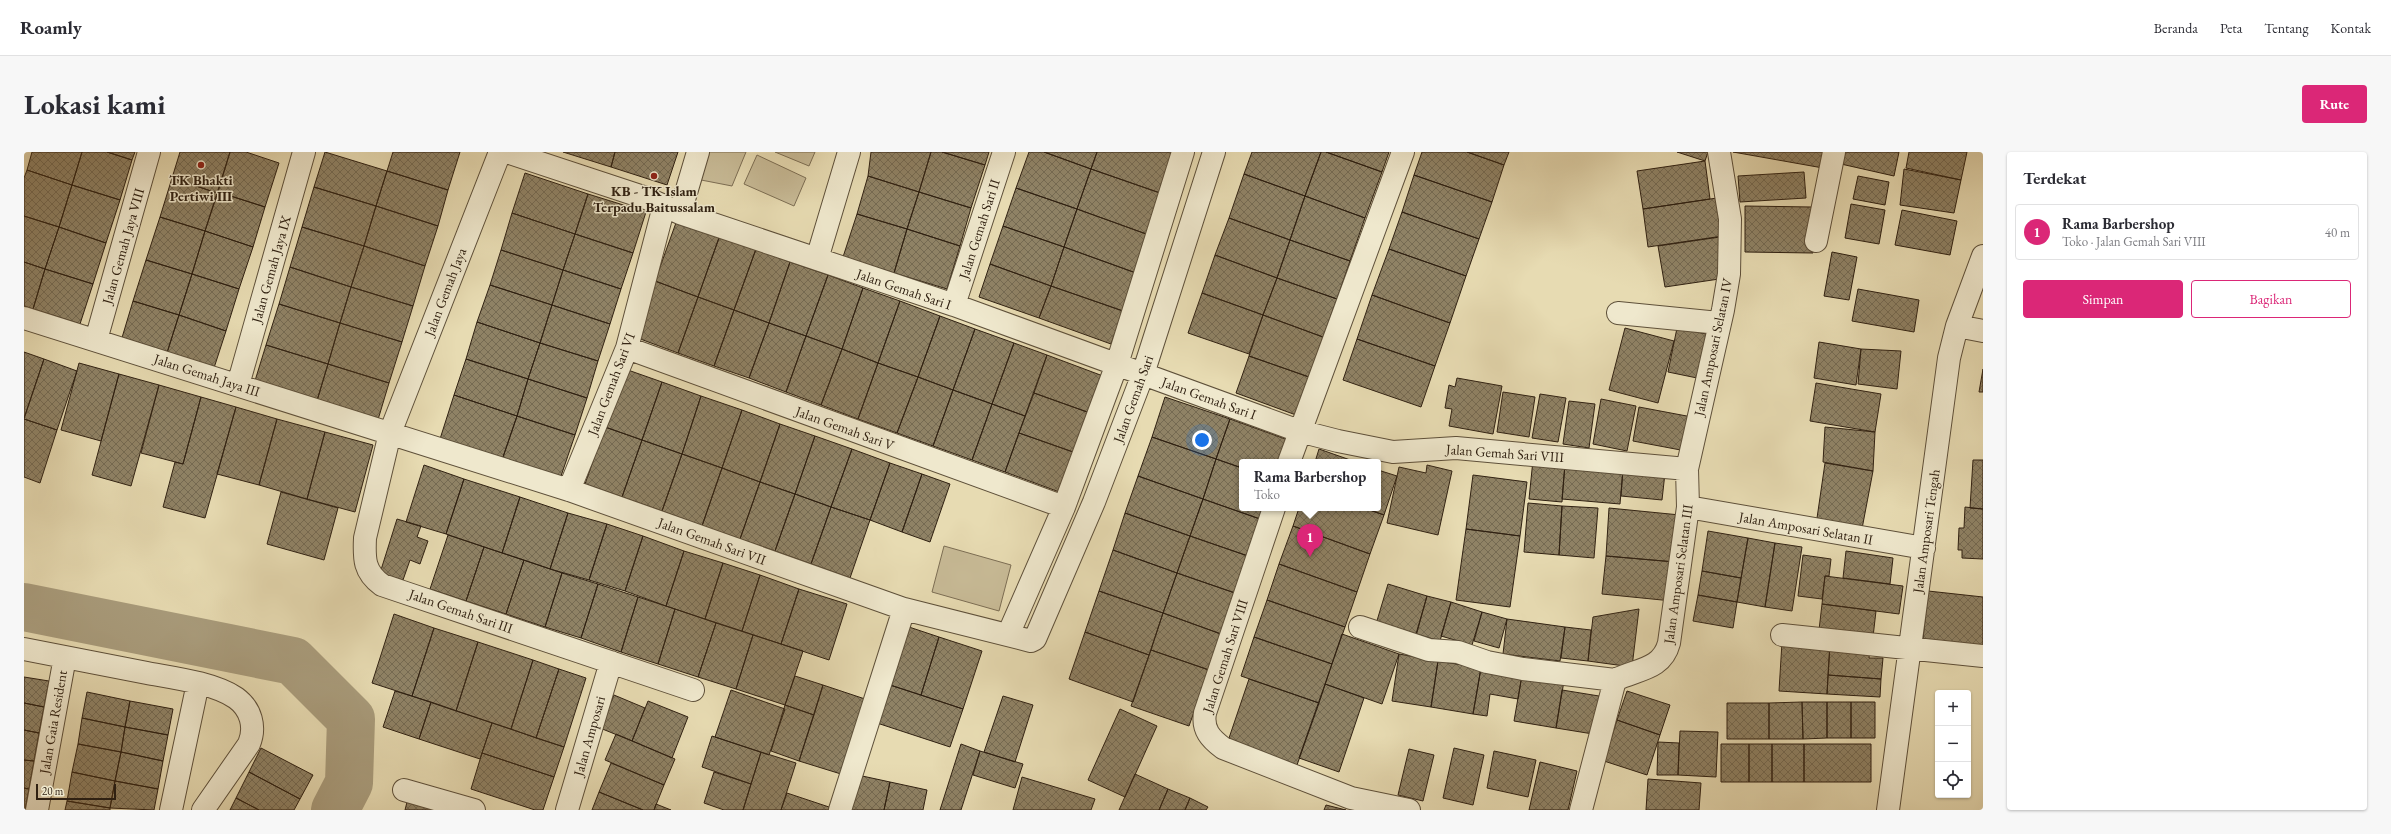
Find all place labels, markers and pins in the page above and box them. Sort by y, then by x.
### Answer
marker: TK Bhakti Pertiwi III [196,160,206,170]
place label: TK Bhakti Pertiwi III [169,171,233,205]
marker: KB - TK Islam Terpadu Baitussalam [649,171,659,181]
place label: KB - TK Islam Terpadu Baitussalam [593,182,716,216]
pin: 1 [1297,524,1323,557]

